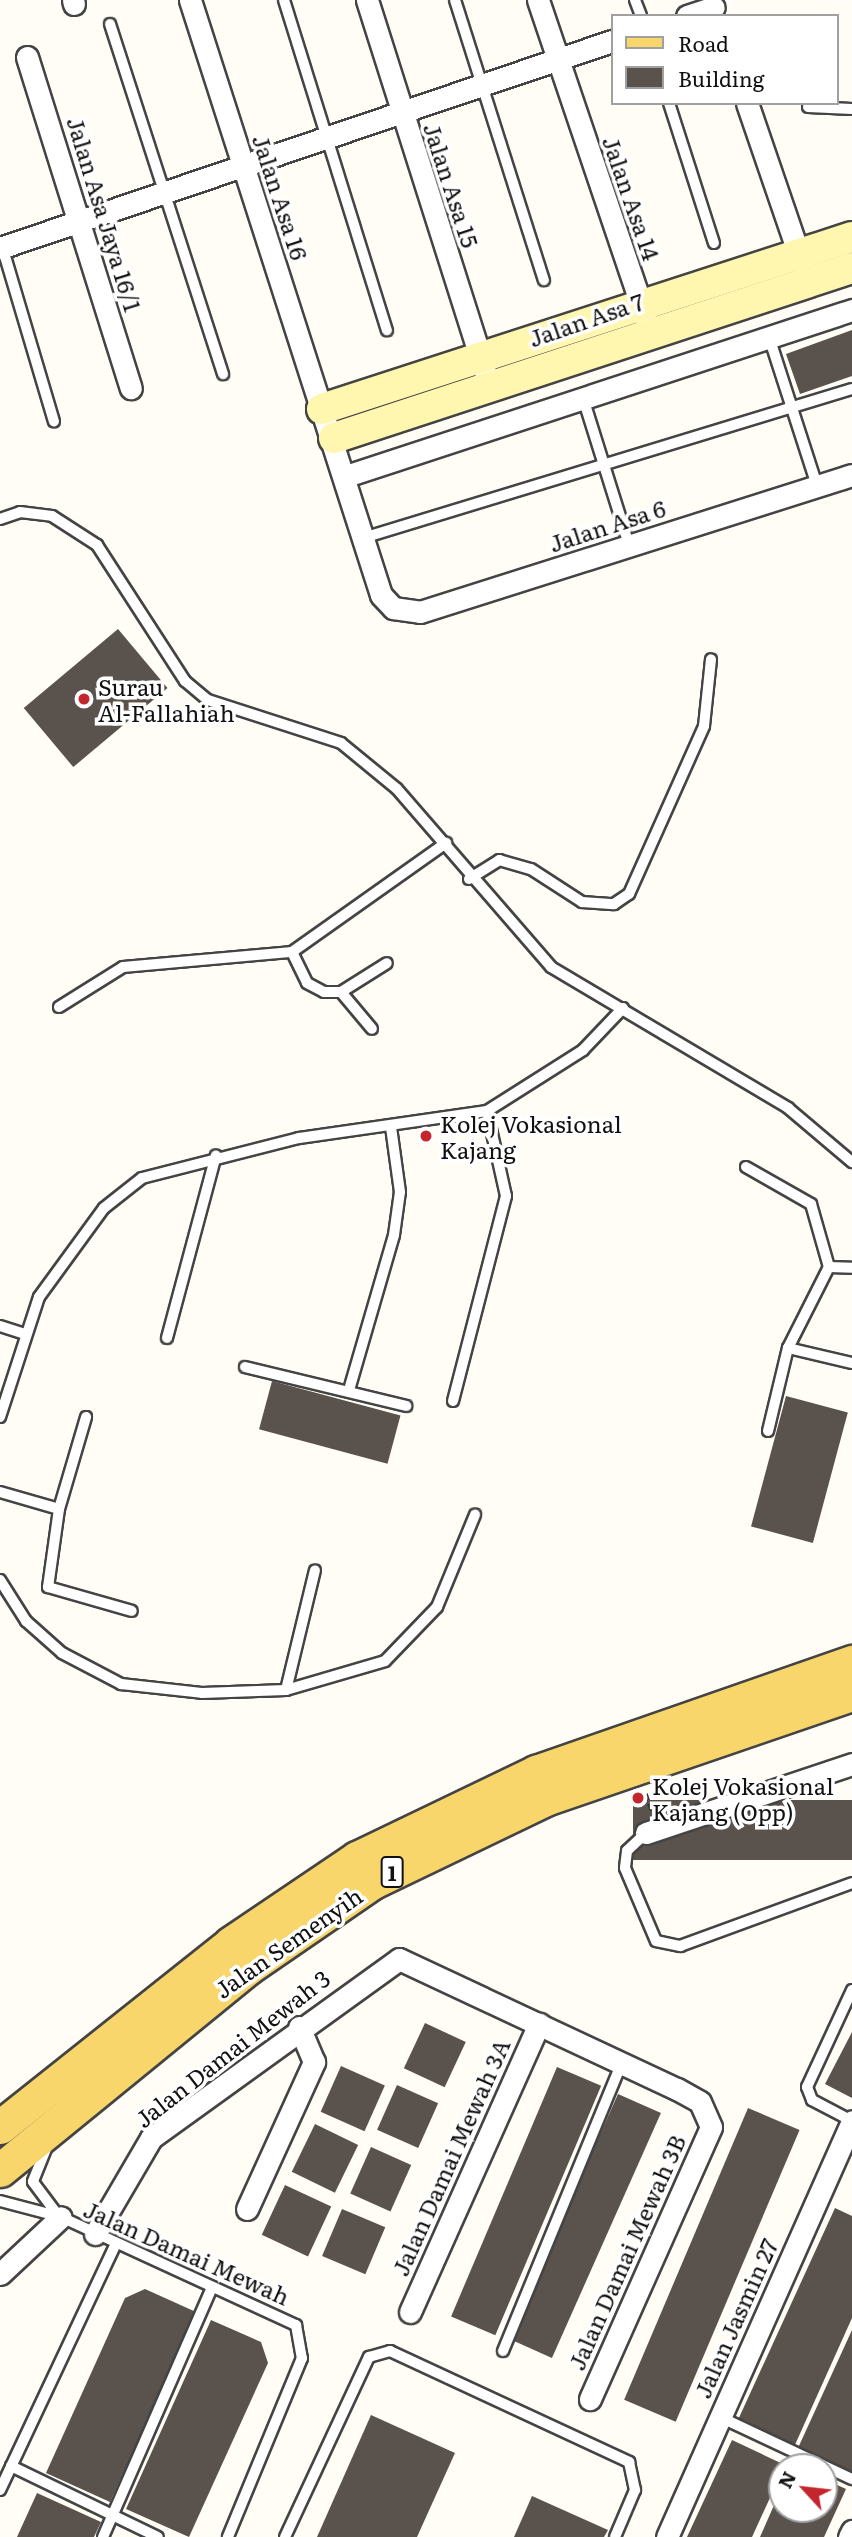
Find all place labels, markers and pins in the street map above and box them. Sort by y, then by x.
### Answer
place label: Surau Al-Fallahiah [98,672,235,726]
marker: Surau Al-Fallahiah [76,691,92,707]
place label: Kolej Vokasional Kajang [440,1109,622,1163]
marker: Kolej Vokasional Kajang [418,1128,434,1144]
place label: Kolej Vokasional Kajang (Opp) [652,1771,834,1825]
marker: Kolej Vokasional Kajang (Opp) [630,1790,646,1806]

